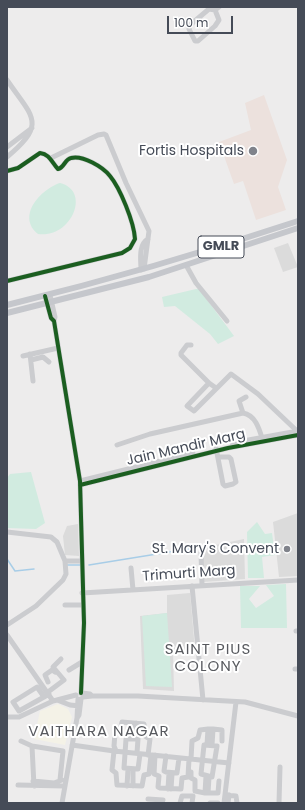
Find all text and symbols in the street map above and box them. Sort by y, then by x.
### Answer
scale bar [169,8,235,34]
text: 100 m [174,14,208,31]
place label: Fortis Hospitals [139,143,244,159]
marker: Fortis Hospitals [247,145,259,157]
road number: GMLR [198,236,244,258]
street label: Jain Mandir Marg [125,426,247,470]
place label: St. Mary's Convent [152,541,279,557]
marker: St. Mary's Convent [282,544,292,554]
street label: Trimurti Marg [142,562,236,586]
district label: SAINT PIUS COLONY [165,641,251,676]
district label: VAITHARA NAGAR [28,723,170,741]

